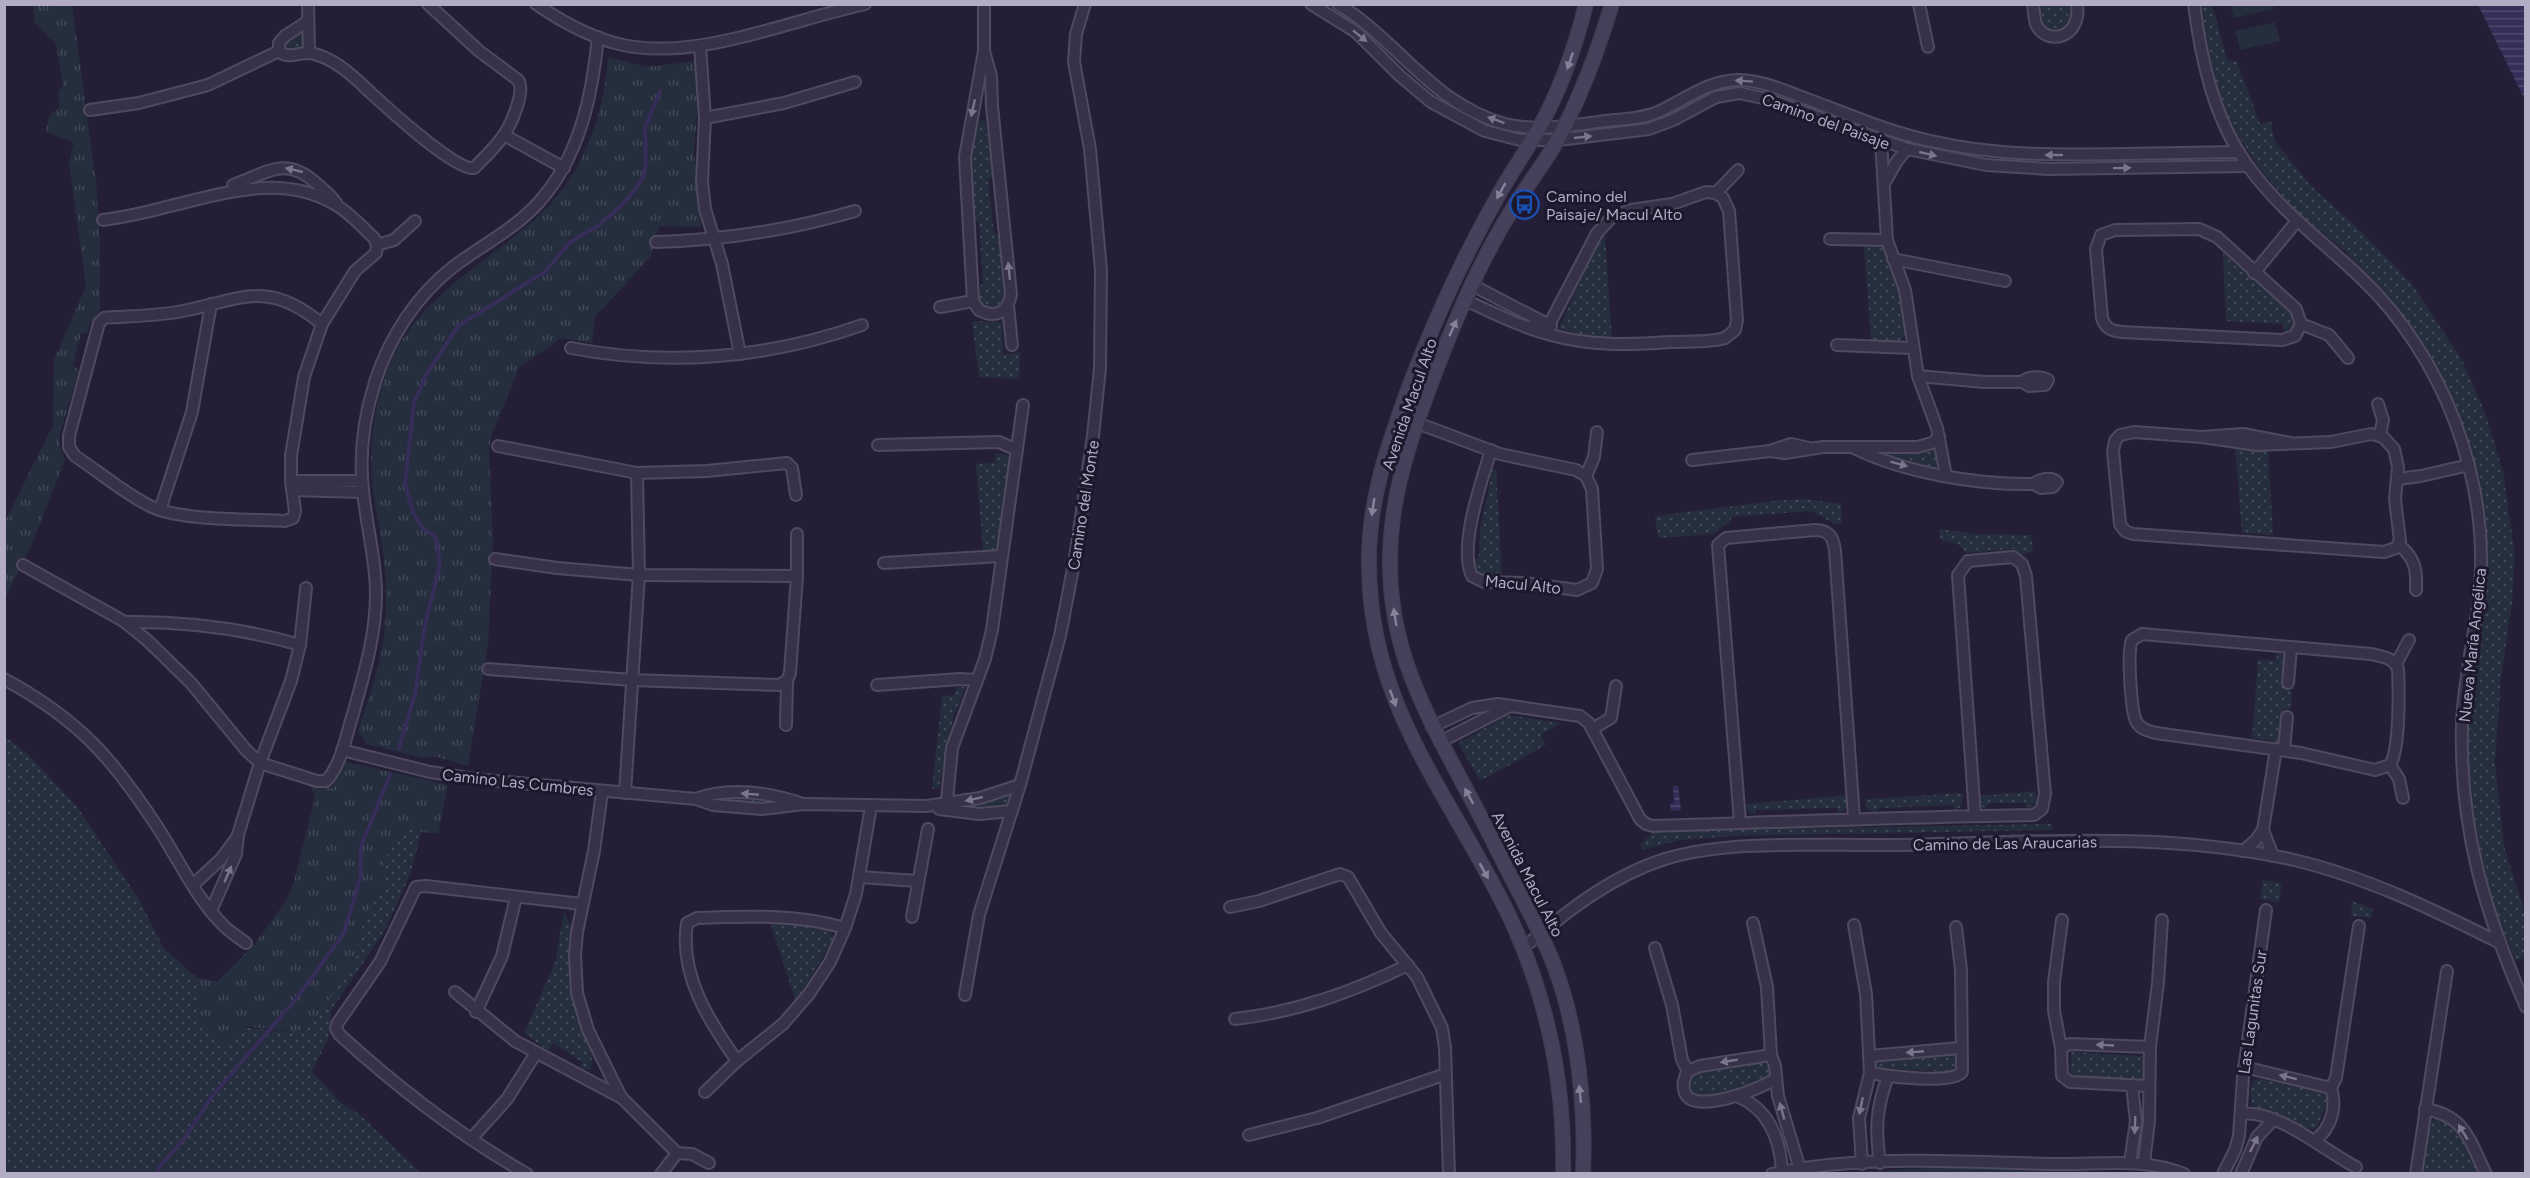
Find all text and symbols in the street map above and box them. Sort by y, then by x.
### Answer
one-way arrow [1352,30,1368,43]
one-way arrow [1564,52,1574,70]
one-way arrow [1735,77,1754,86]
street label: Camino del Paisaje [1759,90,1892,153]
one-way arrow [968,99,978,118]
one-way arrow [1487,115,1505,125]
one-way arrow [1574,132,1593,142]
one-way arrow [1919,150,1937,160]
one-way arrow [2045,150,2064,160]
one-way arrow [2112,163,2131,173]
one-way arrow [285,164,303,174]
one-way arrow [1496,183,1506,200]
place label: Camino del Paisaje/ Macul Alto [1546,187,1682,224]
bus stop icon: Camino del Paisaje/ Macul Alto [1509,189,1541,221]
one-way arrow [1004,261,1014,280]
one-way arrow [1448,318,1458,336]
street label: Avenida Macul Alto [1378,336,1441,473]
street label: Camino del Monte [1064,439,1103,571]
one-way arrow [1890,460,1908,469]
one-way arrow [1368,497,1377,516]
street label: Nueva María Angélica [2455,567,2490,723]
street label: Macul Alto [1484,571,1562,598]
one-way arrow [1390,608,1399,627]
one-way arrow [1389,689,1399,707]
street label: Camino Las Cumbres [441,765,595,800]
one-way arrow [1465,787,1475,805]
one-way arrow [740,789,759,799]
one-way arrow [965,794,983,804]
street label: Avenida Macul Alto [1488,808,1567,940]
street label: Camino de Las Araucarias [1913,832,2097,855]
one-way arrow [1479,862,1489,879]
one-way arrow [223,865,233,883]
street label: Las Lagunitas Sur [2234,948,2271,1075]
one-way arrow [2096,1041,2115,1050]
one-way arrow [1905,1047,1924,1057]
one-way arrow [1719,1057,1738,1066]
one-way arrow [2279,1072,2297,1082]
one-way arrow [1575,1085,1585,1104]
one-way arrow [1856,1096,1865,1115]
one-way arrow [1777,1102,1786,1120]
one-way arrow [2130,1115,2140,1134]
one-way arrow [2458,1124,2469,1140]
one-way arrow [2249,1136,2258,1153]

